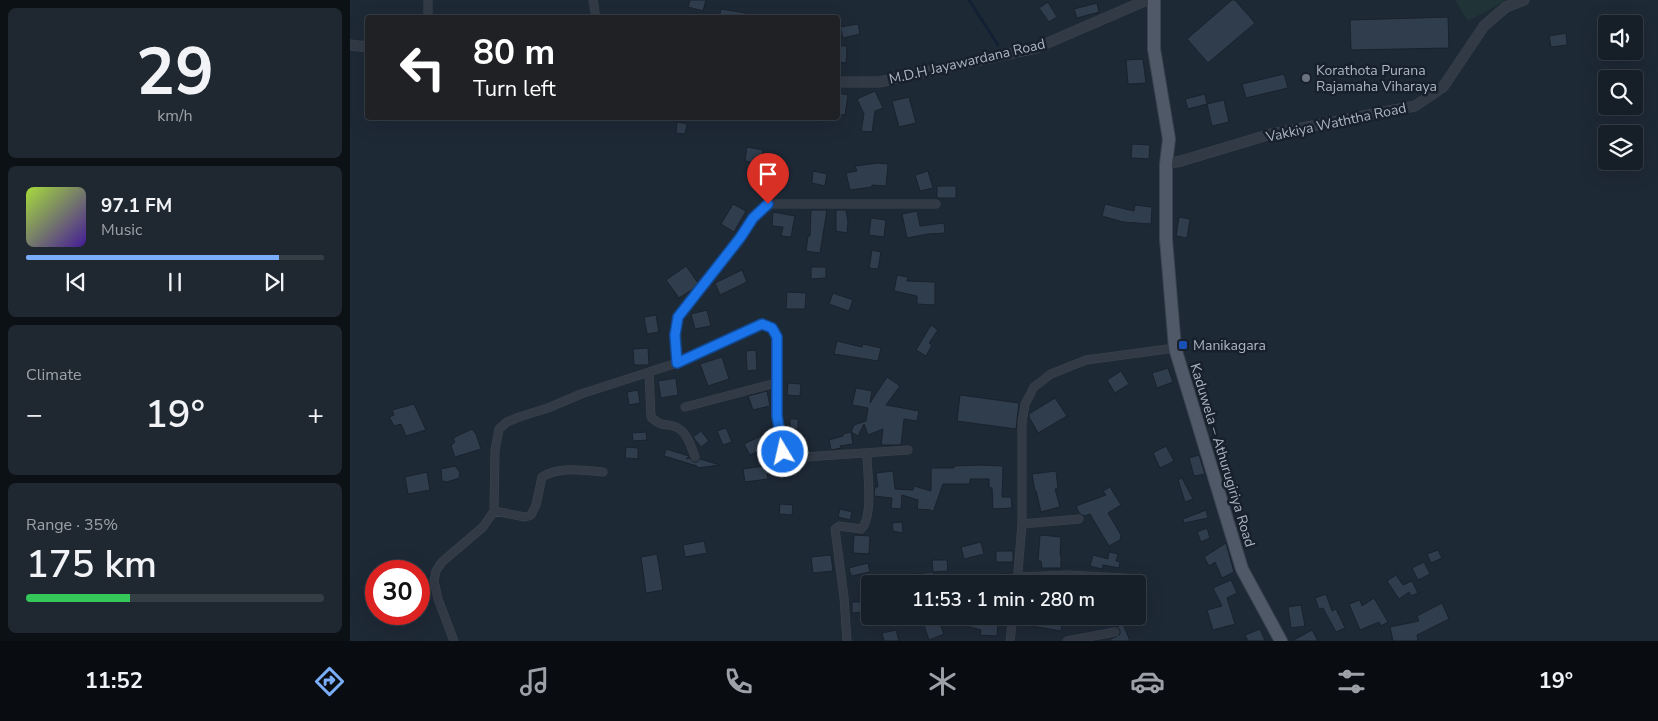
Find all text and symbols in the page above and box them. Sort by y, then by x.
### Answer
map controls [1598,15,1643,170]
button: sound [1598,15,1643,60]
text: 29 [136,28,214,117]
text: 80 m [473,29,555,76]
street label: M.D.H Jayawardana Road [887,34,1047,89]
icon: left [390,35,455,100]
place label: Korathota Purana Rajamaha Viharaya [1316,61,1437,96]
button: search [1598,70,1643,115]
marker: Korathota Purana Rajamaha Viharaya [1300,72,1312,84]
text: Turn left [473,74,556,104]
street label: Vakkiya Waththa Road [1263,98,1408,147]
text: km/h [157,105,193,127]
button: layers [1598,125,1643,170]
pin [747,153,789,204]
icon: arrive [754,160,782,188]
text: 97.1 FM [101,193,172,219]
text: Music [101,219,142,241]
icon: previous [62,268,90,296]
icon: pause [161,268,189,296]
icon: next [260,268,288,296]
place label: Manikagara [1193,336,1266,355]
marker: Manikagara [1177,339,1189,351]
street label: Kaduwela – Athurugiriya Road [1186,361,1260,549]
text: Climate [26,364,81,386]
text: 19° [145,389,205,440]
text: − [26,396,43,434]
text: + [307,396,324,434]
position arrow [756,425,808,477]
text: Range · 35% [26,514,118,536]
text: 175 km [26,539,157,590]
speed limit sign: 30 [365,560,430,625]
text: 11:53 · 1 min · 280 m [912,587,1095,613]
icon: directions [312,664,347,699]
icon: music [517,664,552,699]
icon: phone [721,664,756,699]
icon: climate [925,664,960,699]
icon: car [1130,664,1165,699]
icon: filters [1334,664,1369,699]
text: 11:52 [85,666,143,696]
text: 19° [1538,666,1573,696]

